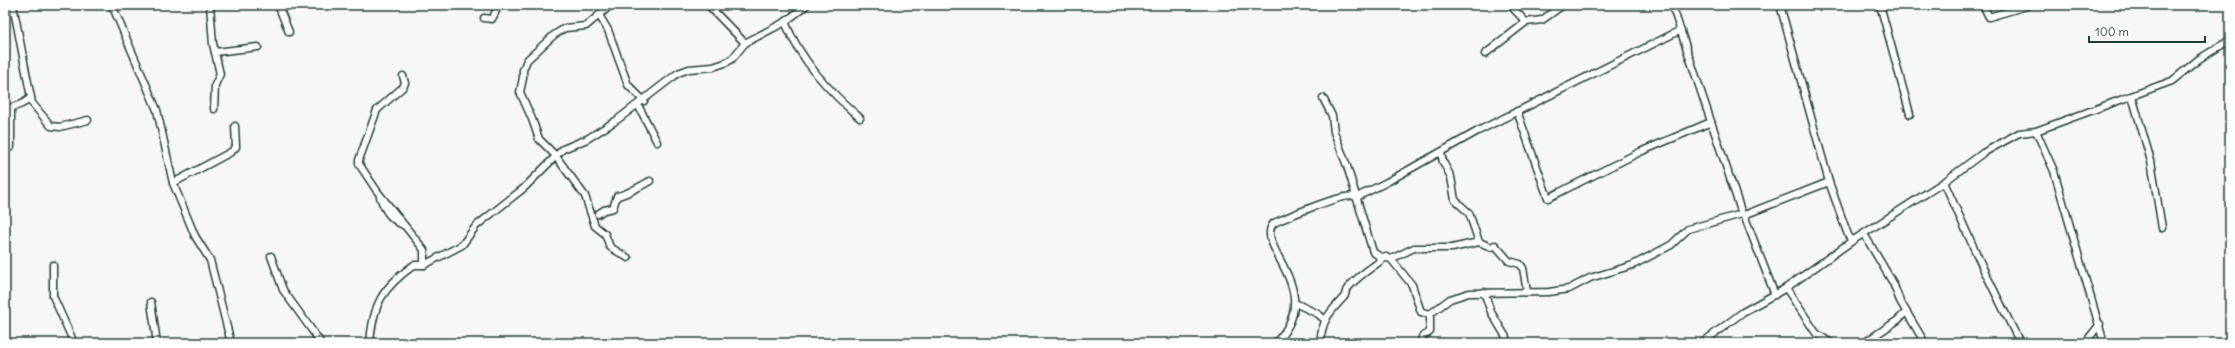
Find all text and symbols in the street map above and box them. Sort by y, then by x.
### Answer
scale bar [2089,18,2205,44]
text: 100 m [2095,24,2129,39]

